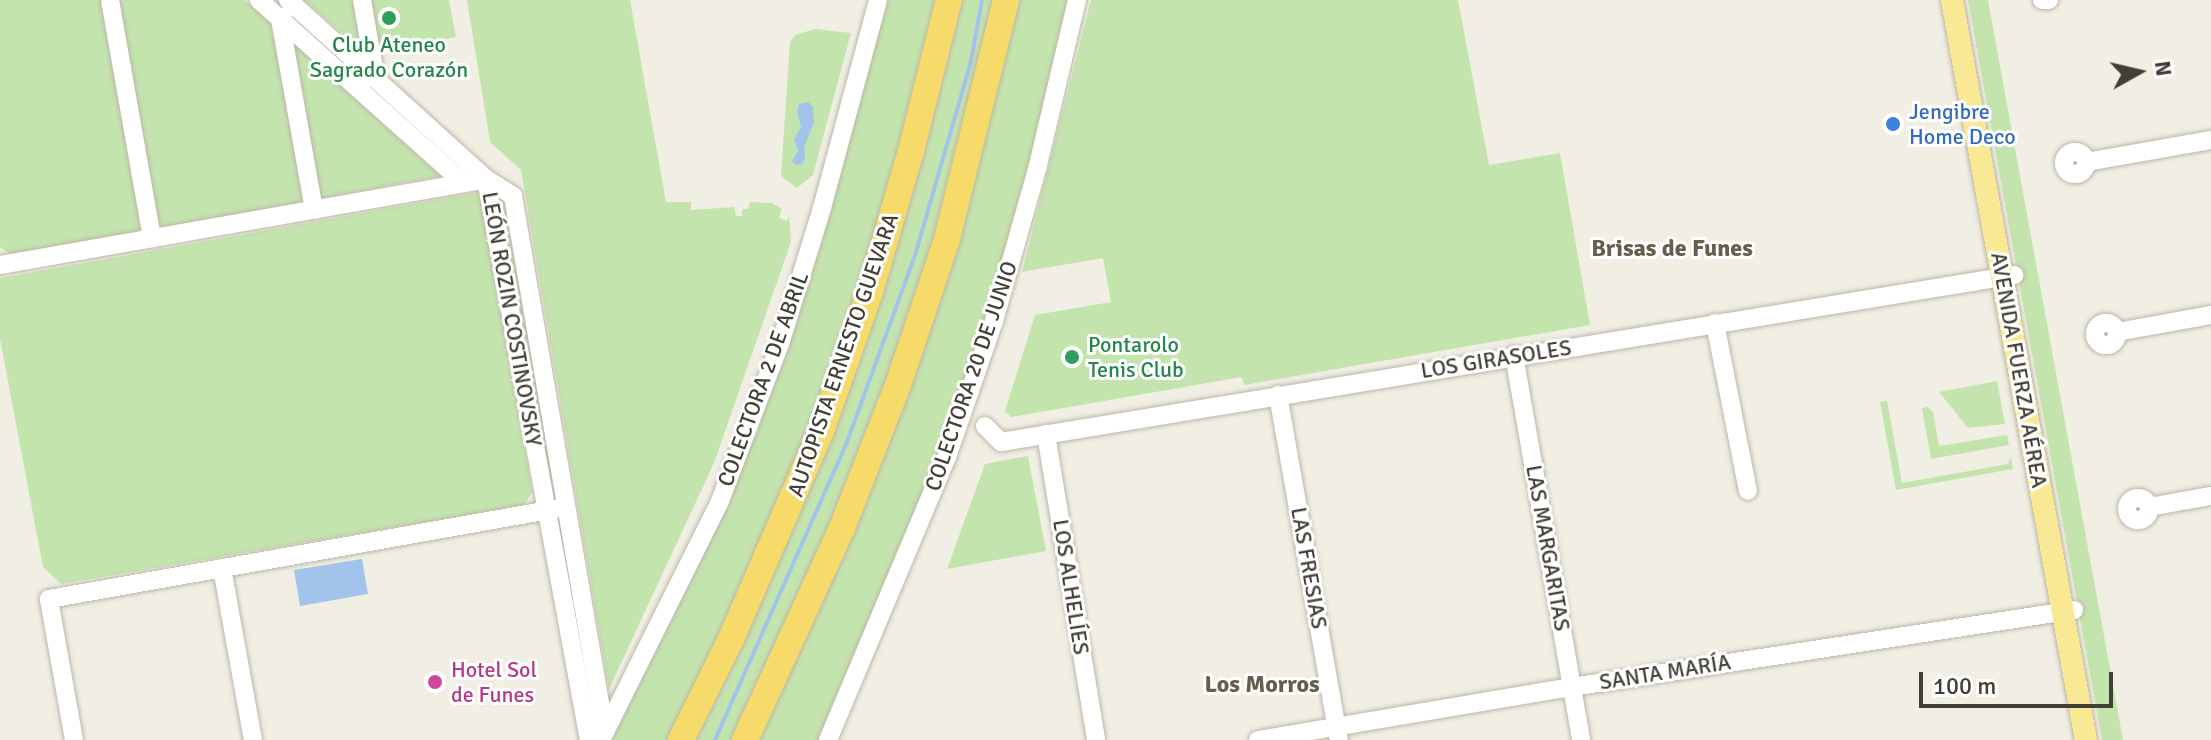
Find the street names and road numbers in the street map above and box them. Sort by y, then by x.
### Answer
street label: LEÓN ROZIN COSTINOVSKY [477,190,547,448]
street label: AUTOPISTA ERNESTO GUEVARA [782,210,904,500]
street label: AVENIDA FUERZA AÉREA [1985,250,2053,490]
street label: COLECTORA 20 DE JUNIO [919,258,1023,494]
street label: COLECTORA 2 DE ABRIL [712,268,814,490]
street label: LOS GIRASOLES [1419,334,1573,384]
street label: LAS MARGARITAS [1520,463,1576,633]
street label: LAS FRESIAS [1285,505,1333,631]
street label: LOS ALHELÍES [1047,517,1095,657]
street label: SANTA MARÍA [1597,649,1733,695]

